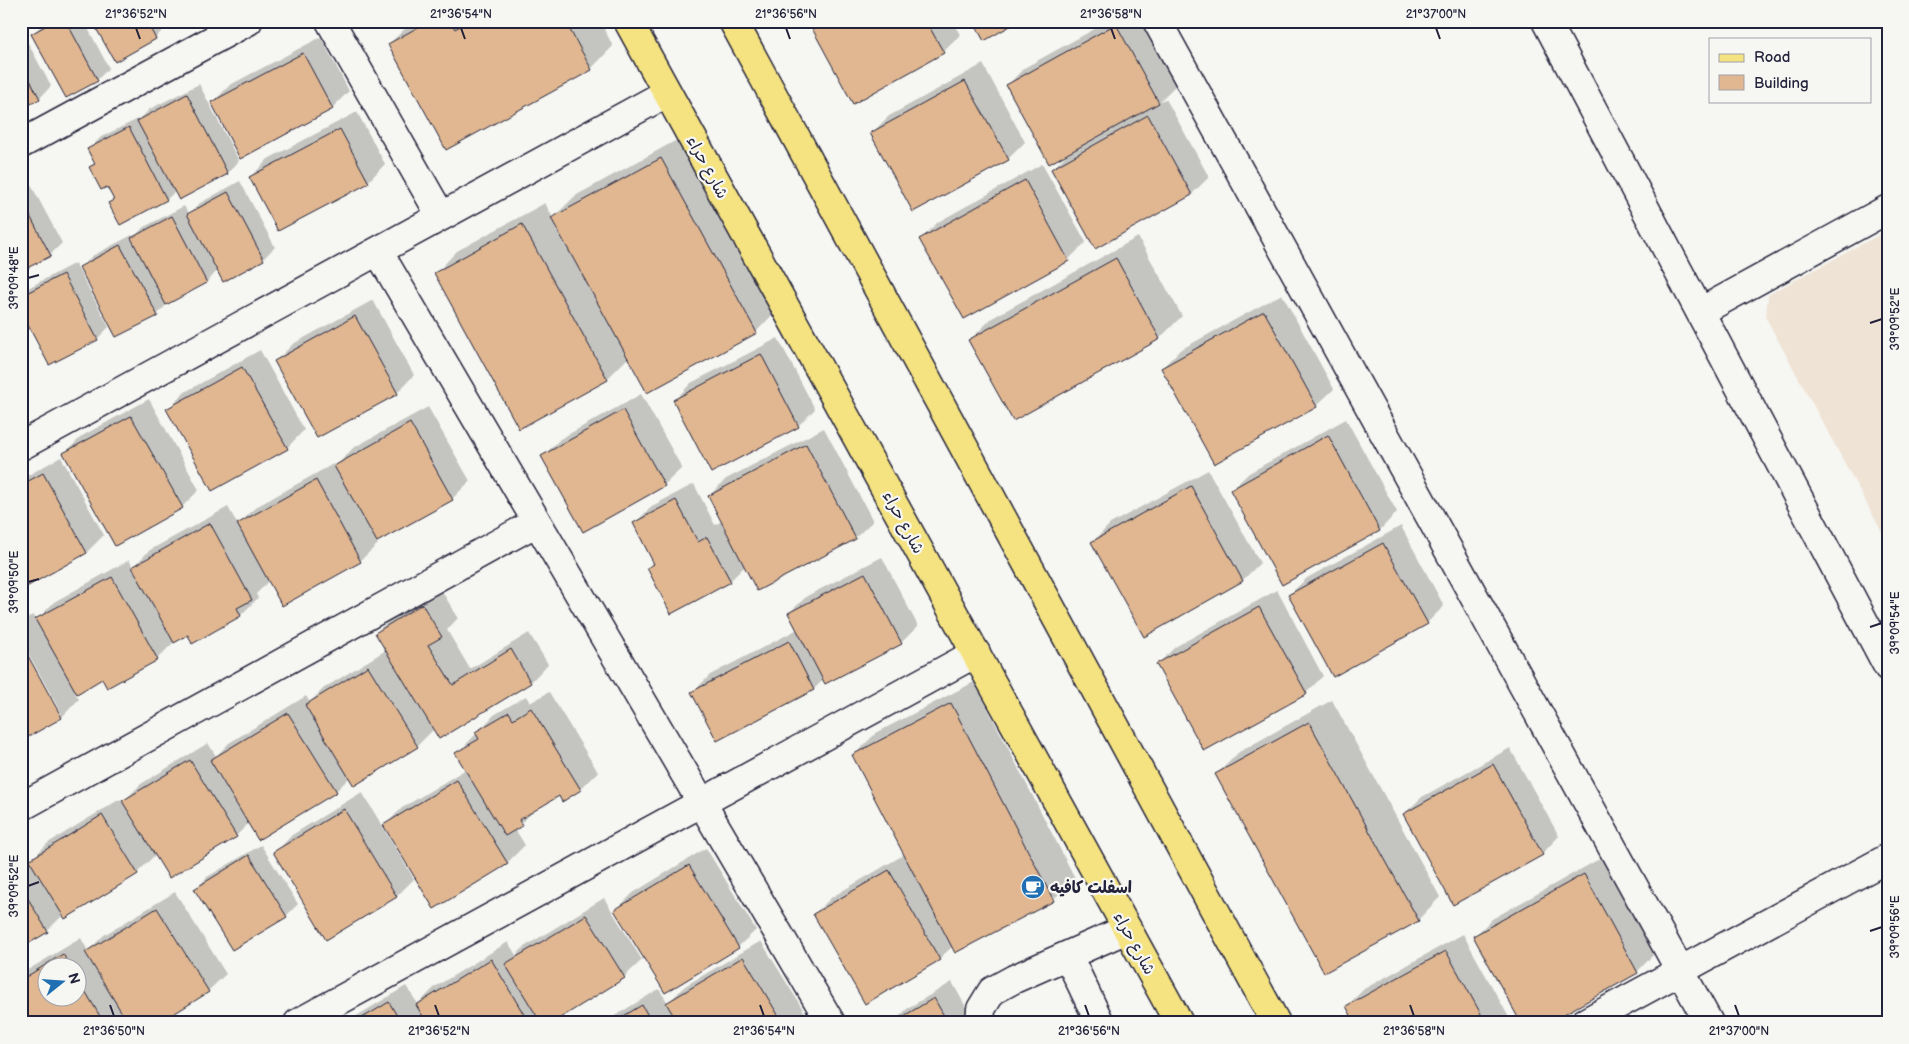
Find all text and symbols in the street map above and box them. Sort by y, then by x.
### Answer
text: 21°36'52"N [105,7,167,22]
text: 21°36'54"N [430,7,492,22]
text: 21°36'56"N [755,7,817,22]
text: 21°36'58"N [1080,7,1142,22]
text: 21°37'00"N [1406,7,1466,22]
legend [1709,38,1872,102]
text: Road [1754,48,1790,67]
text: Building [1754,74,1809,93]
street label: شارع حراء [681,133,732,203]
text: 39°09'48"E [7,246,22,310]
text: 39°09'52"E [1888,287,1903,350]
street label: شارع حراء [877,488,928,558]
text: 39°09'50"E [7,550,22,613]
text: 39°09'54"E [1888,591,1903,655]
text: 39°09'52"E [7,854,22,917]
cafe icon: اسفلت كافيه [1020,874,1046,900]
place label: اسفلت كافيه [1050,879,1132,898]
text: 39°09'56"E [1888,895,1903,959]
street label: شارع حراء [1108,909,1159,979]
north arrow [38,956,88,1006]
text: N [64,971,84,986]
text: 21°36'50"N [83,1024,145,1039]
text: 21°36'52"N [408,1024,470,1039]
text: 21°36'54"N [733,1024,795,1039]
text: 21°36'56"N [1058,1024,1120,1039]
text: 21°36'58"N [1383,1024,1445,1039]
text: 21°37'00"N [1709,1024,1769,1039]

